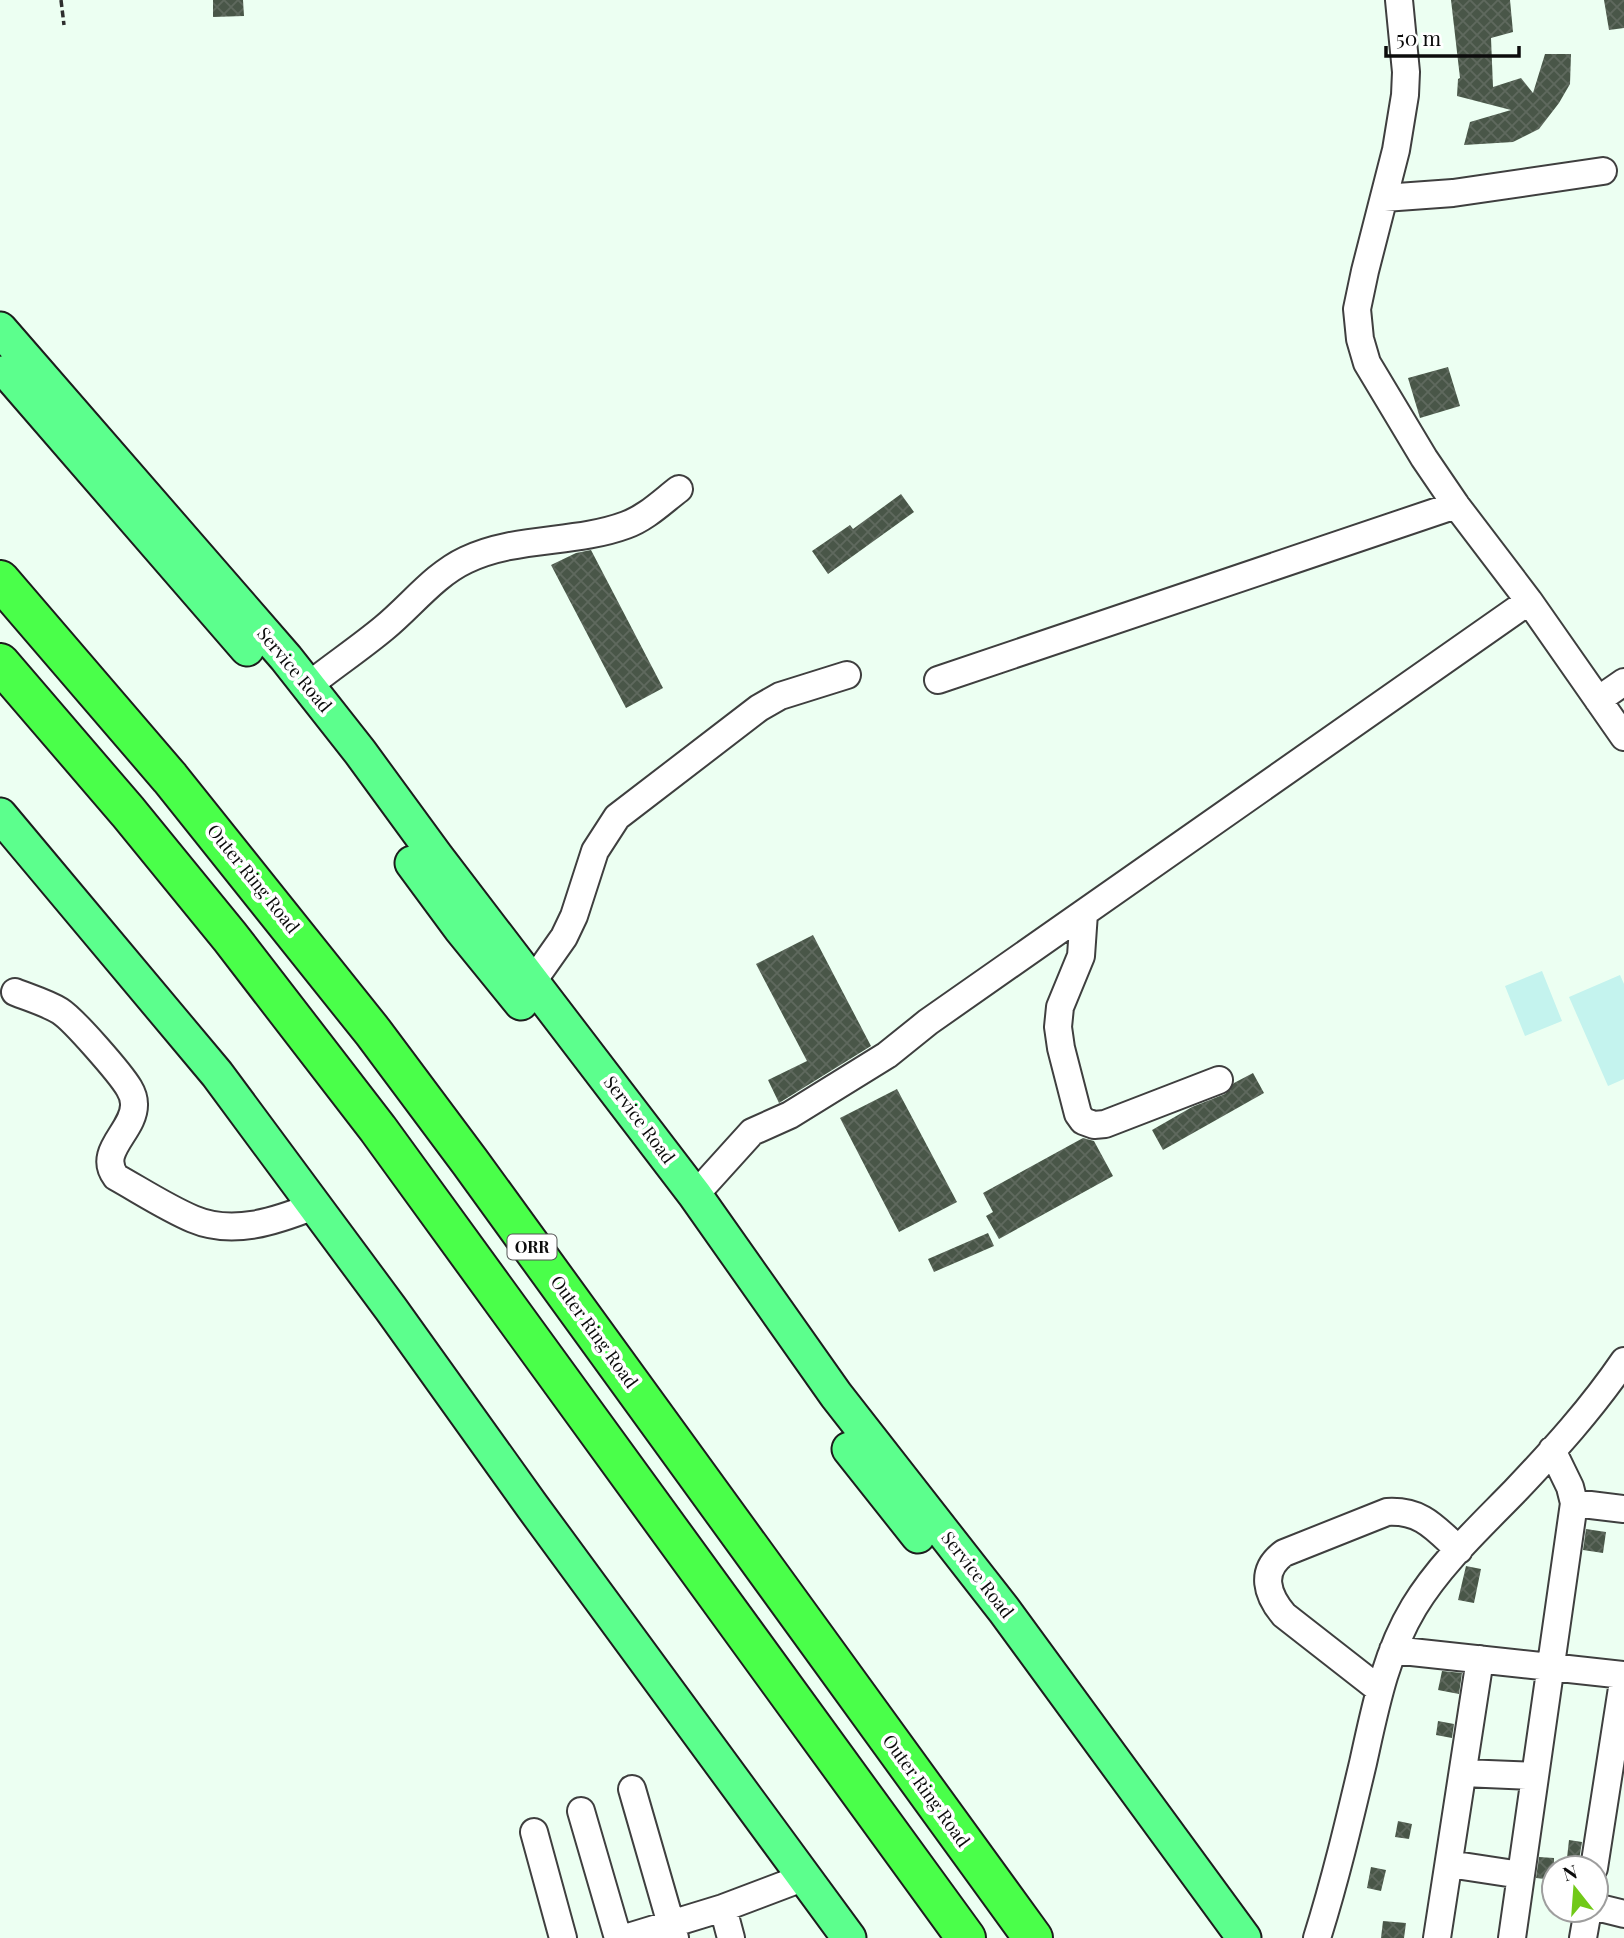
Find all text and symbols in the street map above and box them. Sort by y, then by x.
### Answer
scale bar [1386,14,1519,58]
text: 50 m [1396,23,1442,51]
street label: Service Road [252,622,338,717]
street label: Outer Ring Road [202,819,306,938]
street label: Service Road [599,1071,681,1169]
road number: ORR [508,1234,556,1260]
street label: Outer Ring Road [546,1270,644,1393]
street label: Service Road [936,1526,1020,1623]
street label: Outer Ring Road [878,1729,976,1852]
north arrow [1540,1854,1610,1924]
text: N [1559,1857,1580,1886]

